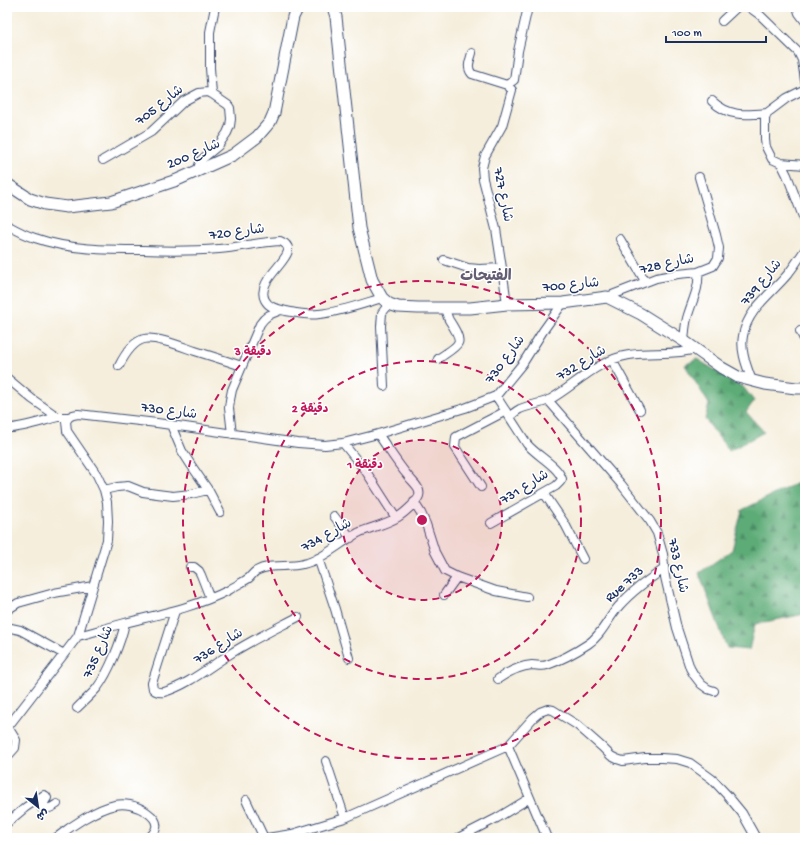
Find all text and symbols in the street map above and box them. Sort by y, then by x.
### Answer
scale bar [666,18,766,44]
text: 100 m [671,27,702,41]
street label: شارع 705 [132,82,187,131]
street label: شارع 200 [165,136,223,174]
street label: شارع 727 [488,165,516,224]
street label: شارع 720 [207,221,266,245]
street label: شارع 728 [637,251,696,279]
street label: شارع 739 [737,256,786,310]
district label: الفتيحات [460,268,512,286]
street label: شارع 700 [541,275,600,297]
street label: شارع 730 [482,332,530,388]
street label: شارع 732 [553,343,610,386]
text: 3 دقيقة [234,345,272,360]
street label: شارع 730 [139,400,198,424]
text: 2 دقيقة [292,402,329,417]
text: 1 دقيقة [346,458,383,473]
street label: شارع 731 [497,467,552,510]
centre of rings [415,513,429,527]
street label: شارع 734 [298,515,355,557]
street label: شارع 733 [663,536,691,595]
street label: Rue 733 [602,563,648,607]
street label: شارع 735 [80,623,118,682]
street label: شارع 736 [190,625,247,669]
north arrow [18,787,58,827]
text: ش [34,806,50,822]

